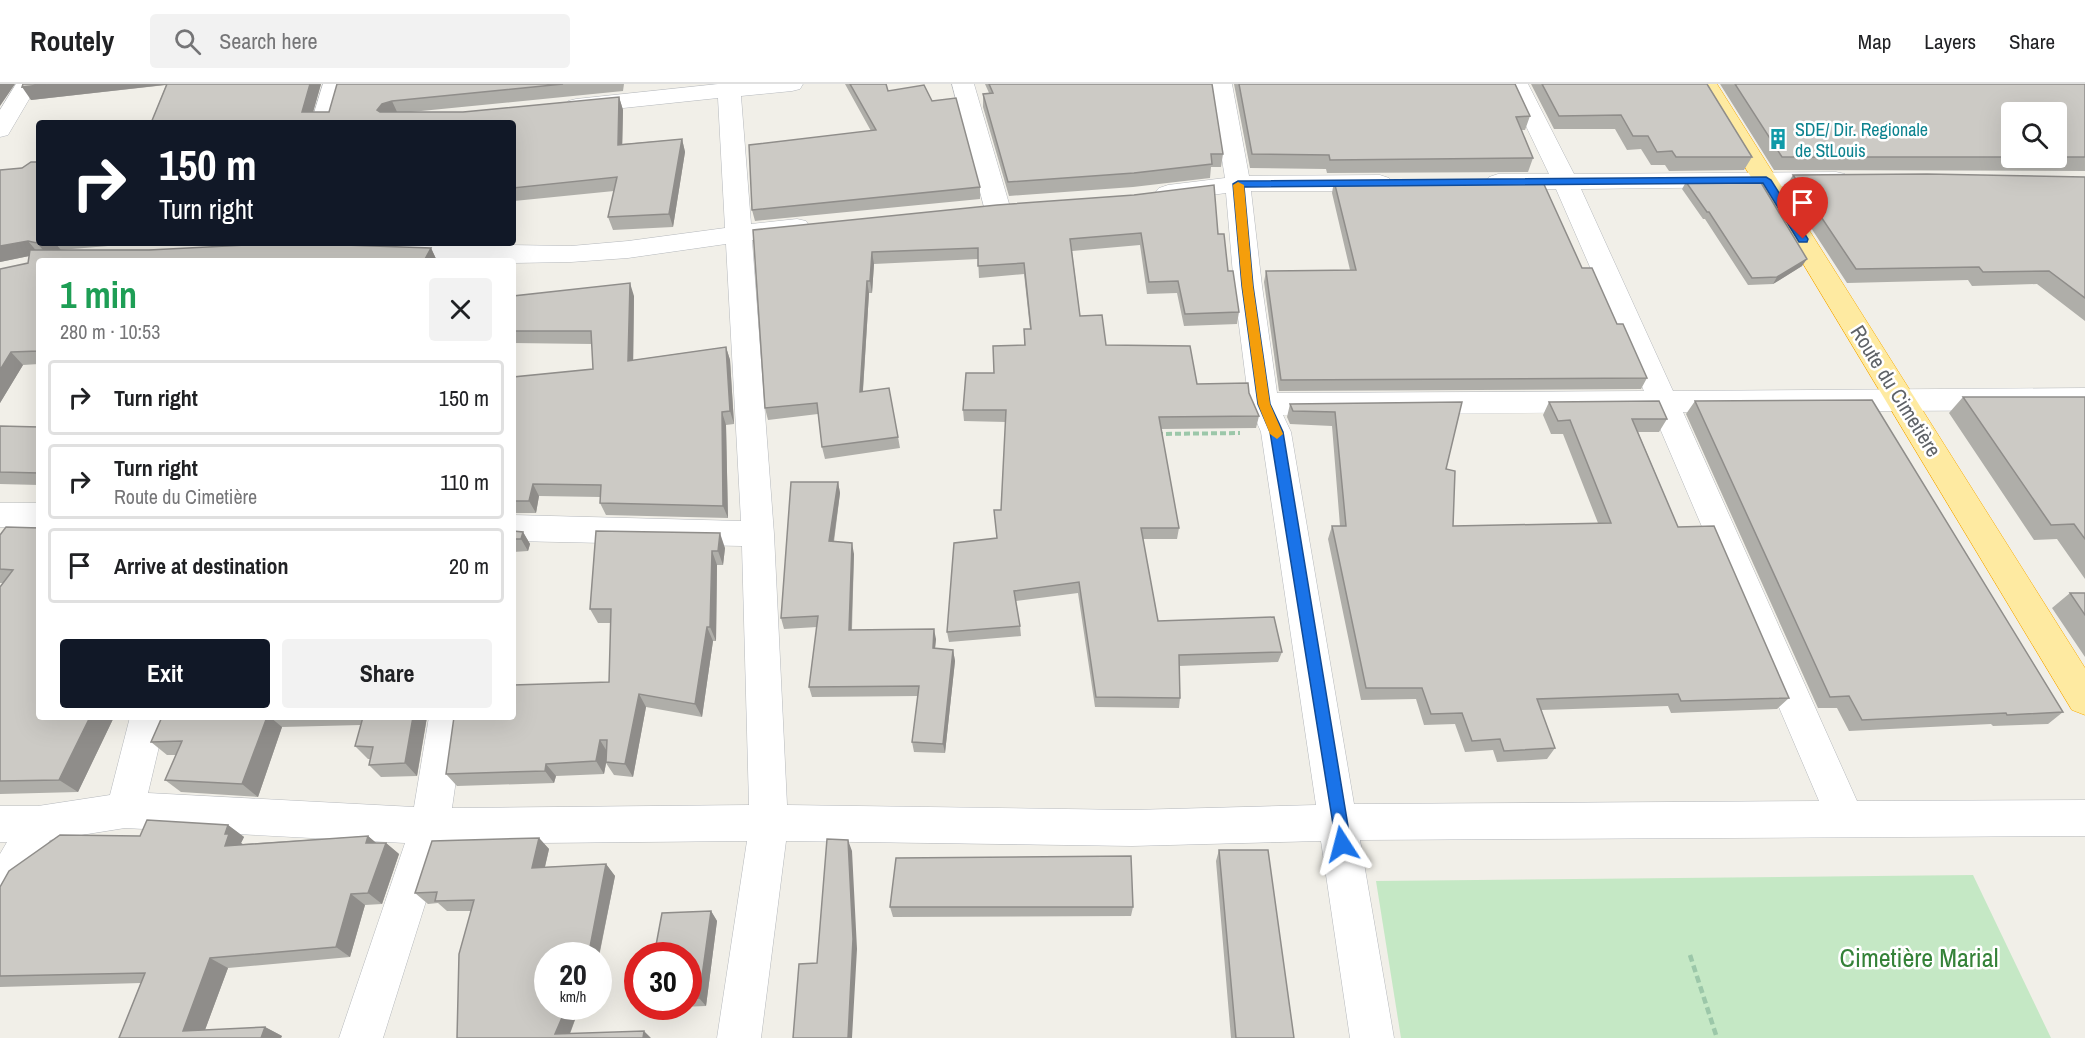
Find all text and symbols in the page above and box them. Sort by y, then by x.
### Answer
search box [150,14,570,68]
text: Routely [30,22,114,60]
icon: search [171,25,204,58]
text: Search here [219,26,317,56]
text: Map [1858,27,1891,56]
text: Layers [1924,27,1976,56]
text: Share [2009,27,2055,56]
map controls [2001,102,2067,168]
button: search [2001,102,2067,168]
place label: SDE/ Dir. Regionale de StLouis [1795,117,1928,163]
building icon: SDE/ Dir. Regionale de StLouis [1766,127,1790,151]
text: 150 m [159,137,257,193]
icon: right [60,144,138,222]
pin [1777,177,1828,239]
icon: arrive [1786,186,1819,219]
text: Turn right [159,191,253,227]
text: 1 min [60,271,137,319]
button: close [429,278,492,341]
text: 280 m · 10:53 [60,318,160,345]
street label: Route du Cimetière [1844,320,1948,462]
icon: right [63,381,96,414]
text: Turn right [114,383,198,413]
text: 150 m [439,383,489,413]
text: Turn right [114,453,198,483]
icon: right [63,465,96,498]
text: 110 m [440,467,489,497]
text: Route du Cimetière [114,483,257,510]
icon: arrive [63,549,96,582]
text: Arrive at destination [114,551,288,581]
text: 20 m [449,551,489,581]
button: Exit [60,639,270,708]
button: Share [282,639,492,708]
position arrow [1310,812,1374,876]
park label: Cimetière Marial [1840,940,1998,975]
speed limit sign: 30 [624,942,702,1020]
text: 20 [559,954,587,994]
text: km/h [560,986,586,1007]

